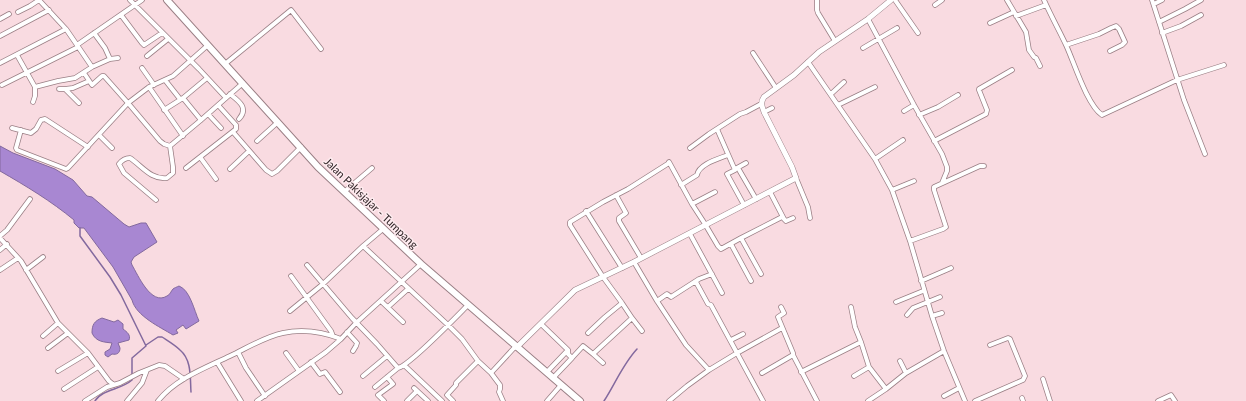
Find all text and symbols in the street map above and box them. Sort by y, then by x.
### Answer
street label: Jalan Pakisjajar - Tumpang [322,154,421,251]

